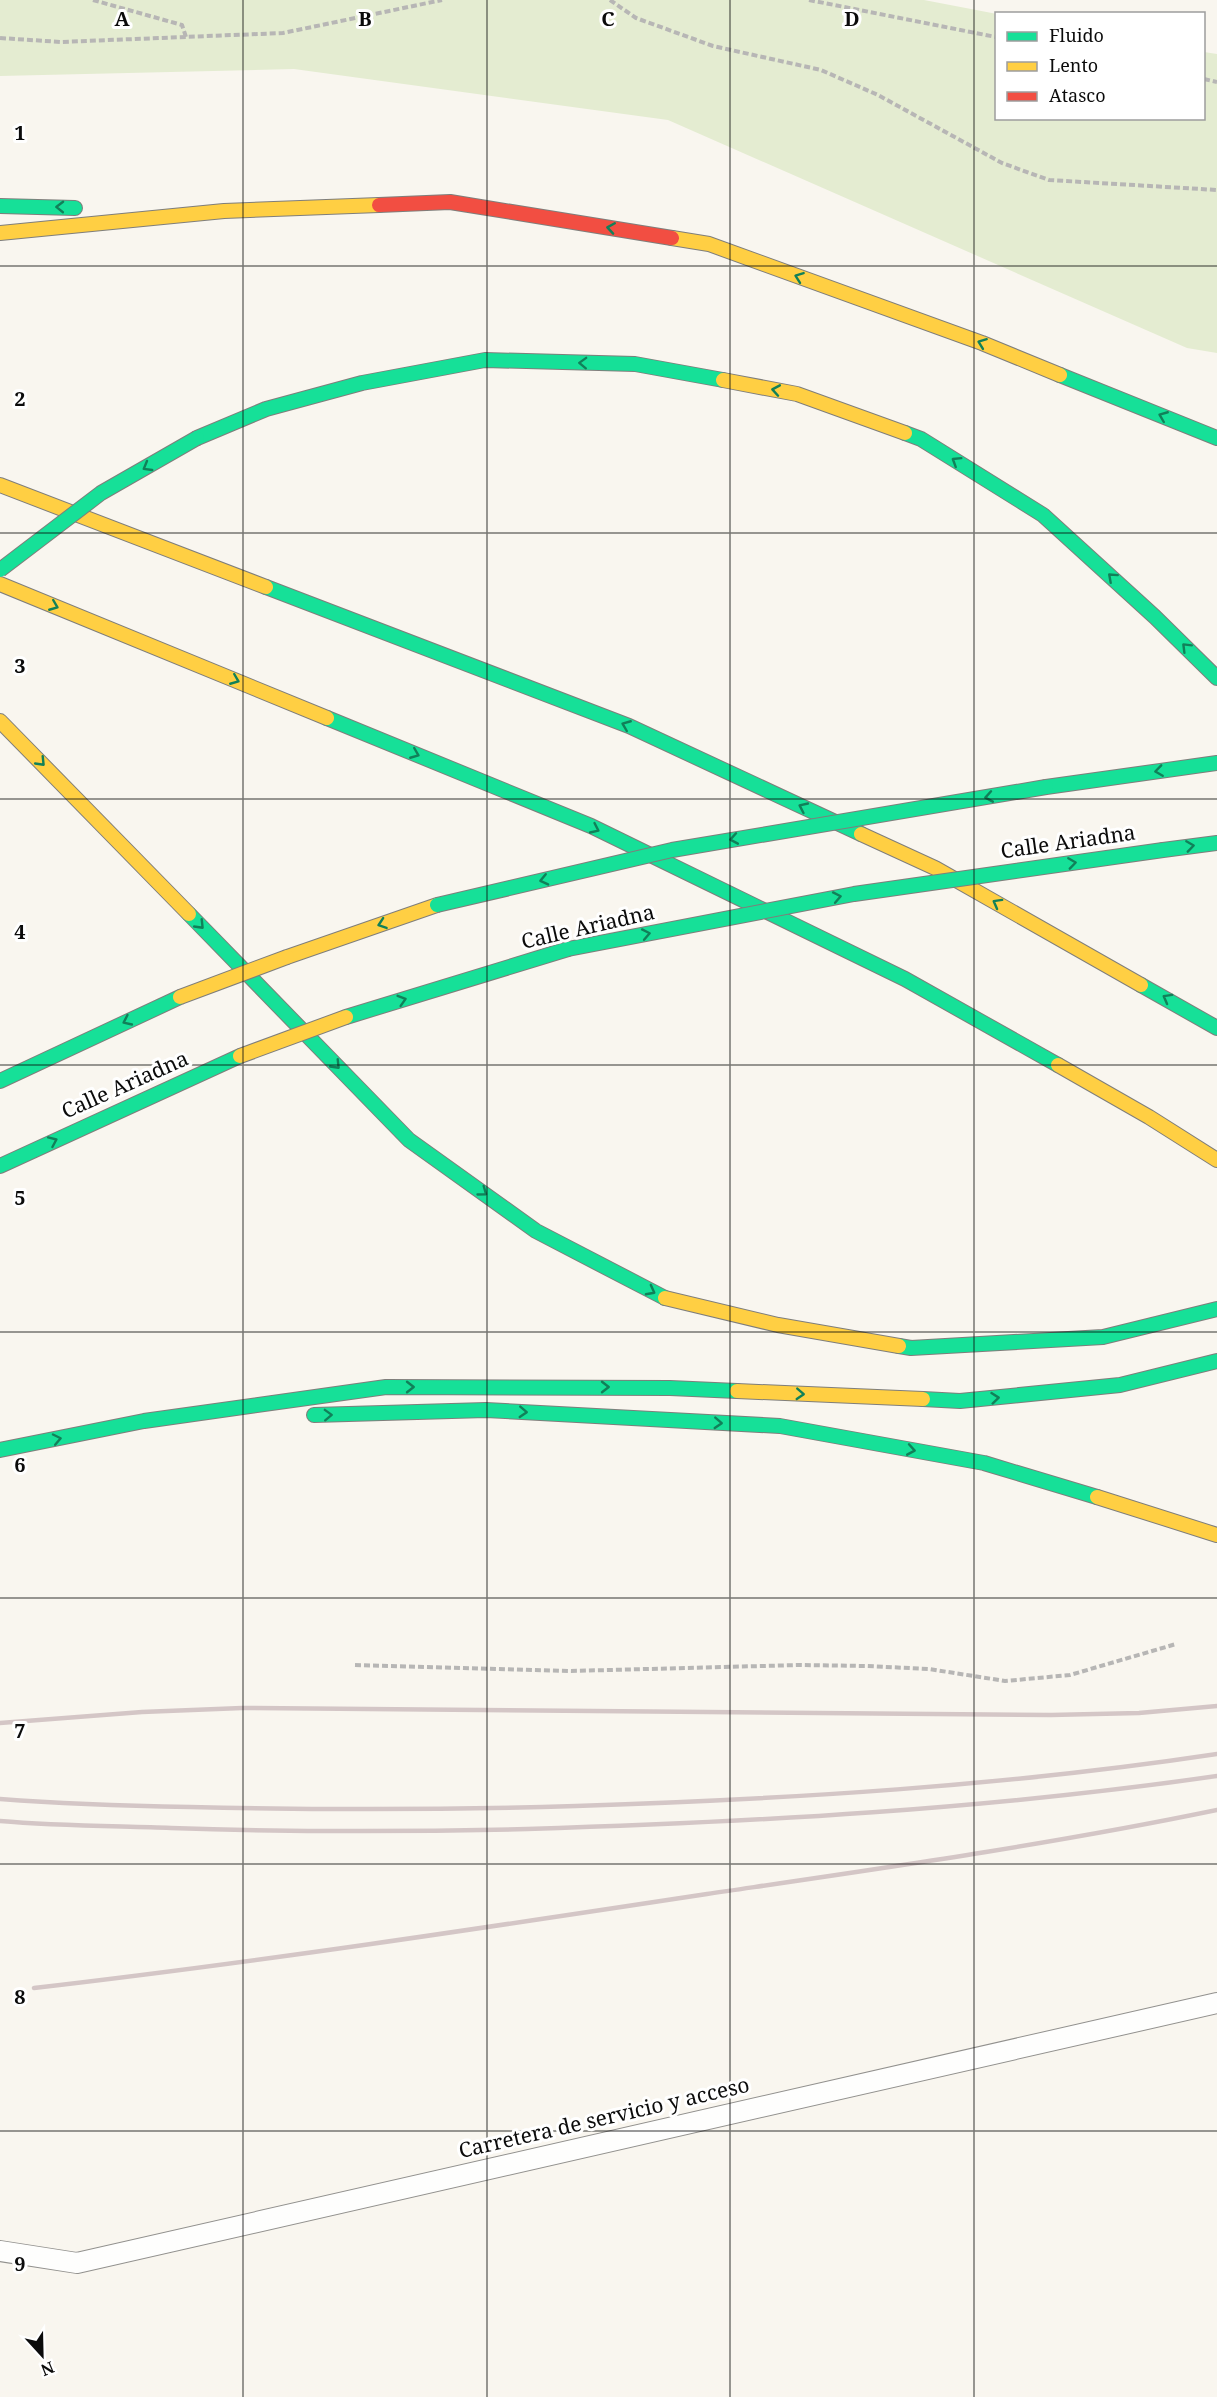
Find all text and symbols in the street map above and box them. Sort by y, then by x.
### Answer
text: A [114,5,130,32]
text: B [358,5,372,32]
text: C [601,5,615,32]
text: D [844,5,860,32]
legend [995,12,1205,120]
text: Fluido [1049,23,1104,47]
text: Lento [1049,53,1098,77]
text: Atasco [1049,83,1106,107]
text: 1 [14,119,26,146]
one-way arrow [56,201,65,213]
one-way arrow [606,223,615,235]
one-way arrow [794,271,804,284]
one-way arrow [977,338,988,350]
one-way arrow [579,357,588,369]
one-way arrow [771,384,781,397]
text: 2 [14,385,26,412]
one-way arrow [1158,411,1169,423]
one-way arrow [952,457,962,469]
one-way arrow [143,460,153,471]
one-way arrow [1108,573,1119,584]
one-way arrow [48,599,59,611]
one-way arrow [1183,644,1194,655]
text: 3 [14,652,26,679]
one-way arrow [228,673,239,685]
one-way arrow [622,720,633,732]
one-way arrow [409,747,420,759]
one-way arrow [34,755,45,766]
one-way arrow [1154,765,1164,777]
one-way arrow [984,790,993,802]
one-way arrow [799,802,810,814]
street label: Calle Ariadna [999,818,1137,864]
one-way arrow [589,821,600,833]
one-way arrow [730,833,739,845]
one-way arrow [1185,841,1194,853]
one-way arrow [1067,858,1076,870]
one-way arrow [539,873,549,886]
one-way arrow [832,891,842,904]
street label: Calle Ariadna [518,897,657,955]
one-way arrow [993,898,1003,910]
one-way arrow [193,917,204,928]
one-way arrow [377,917,387,930]
text: 4 [14,918,26,945]
one-way arrow [640,928,650,941]
one-way arrow [1163,994,1173,1005]
one-way arrow [396,995,407,1007]
one-way arrow [123,1014,134,1026]
street label: Calle Ariadna [57,1044,192,1125]
one-way arrow [329,1057,340,1068]
one-way arrow [46,1137,57,1149]
text: 5 [14,1184,26,1211]
one-way arrow [476,1185,487,1196]
one-way arrow [644,1283,655,1295]
one-way arrow [406,1381,415,1393]
one-way arrow [601,1381,610,1393]
one-way arrow [796,1387,805,1400]
one-way arrow [990,1392,999,1405]
one-way arrow [519,1406,528,1419]
one-way arrow [324,1409,333,1421]
one-way arrow [714,1416,723,1429]
one-way arrow [52,1433,62,1446]
one-way arrow [905,1443,915,1456]
text: 6 [14,1451,26,1478]
text: 7 [14,1717,26,1744]
text: 8 [14,1983,26,2010]
street label: Carretera de servicio y acceso [456,2070,752,2164]
text: 9 [14,2250,26,2277]
north arrow [12,2325,72,2385]
text: N [37,2356,58,2382]

